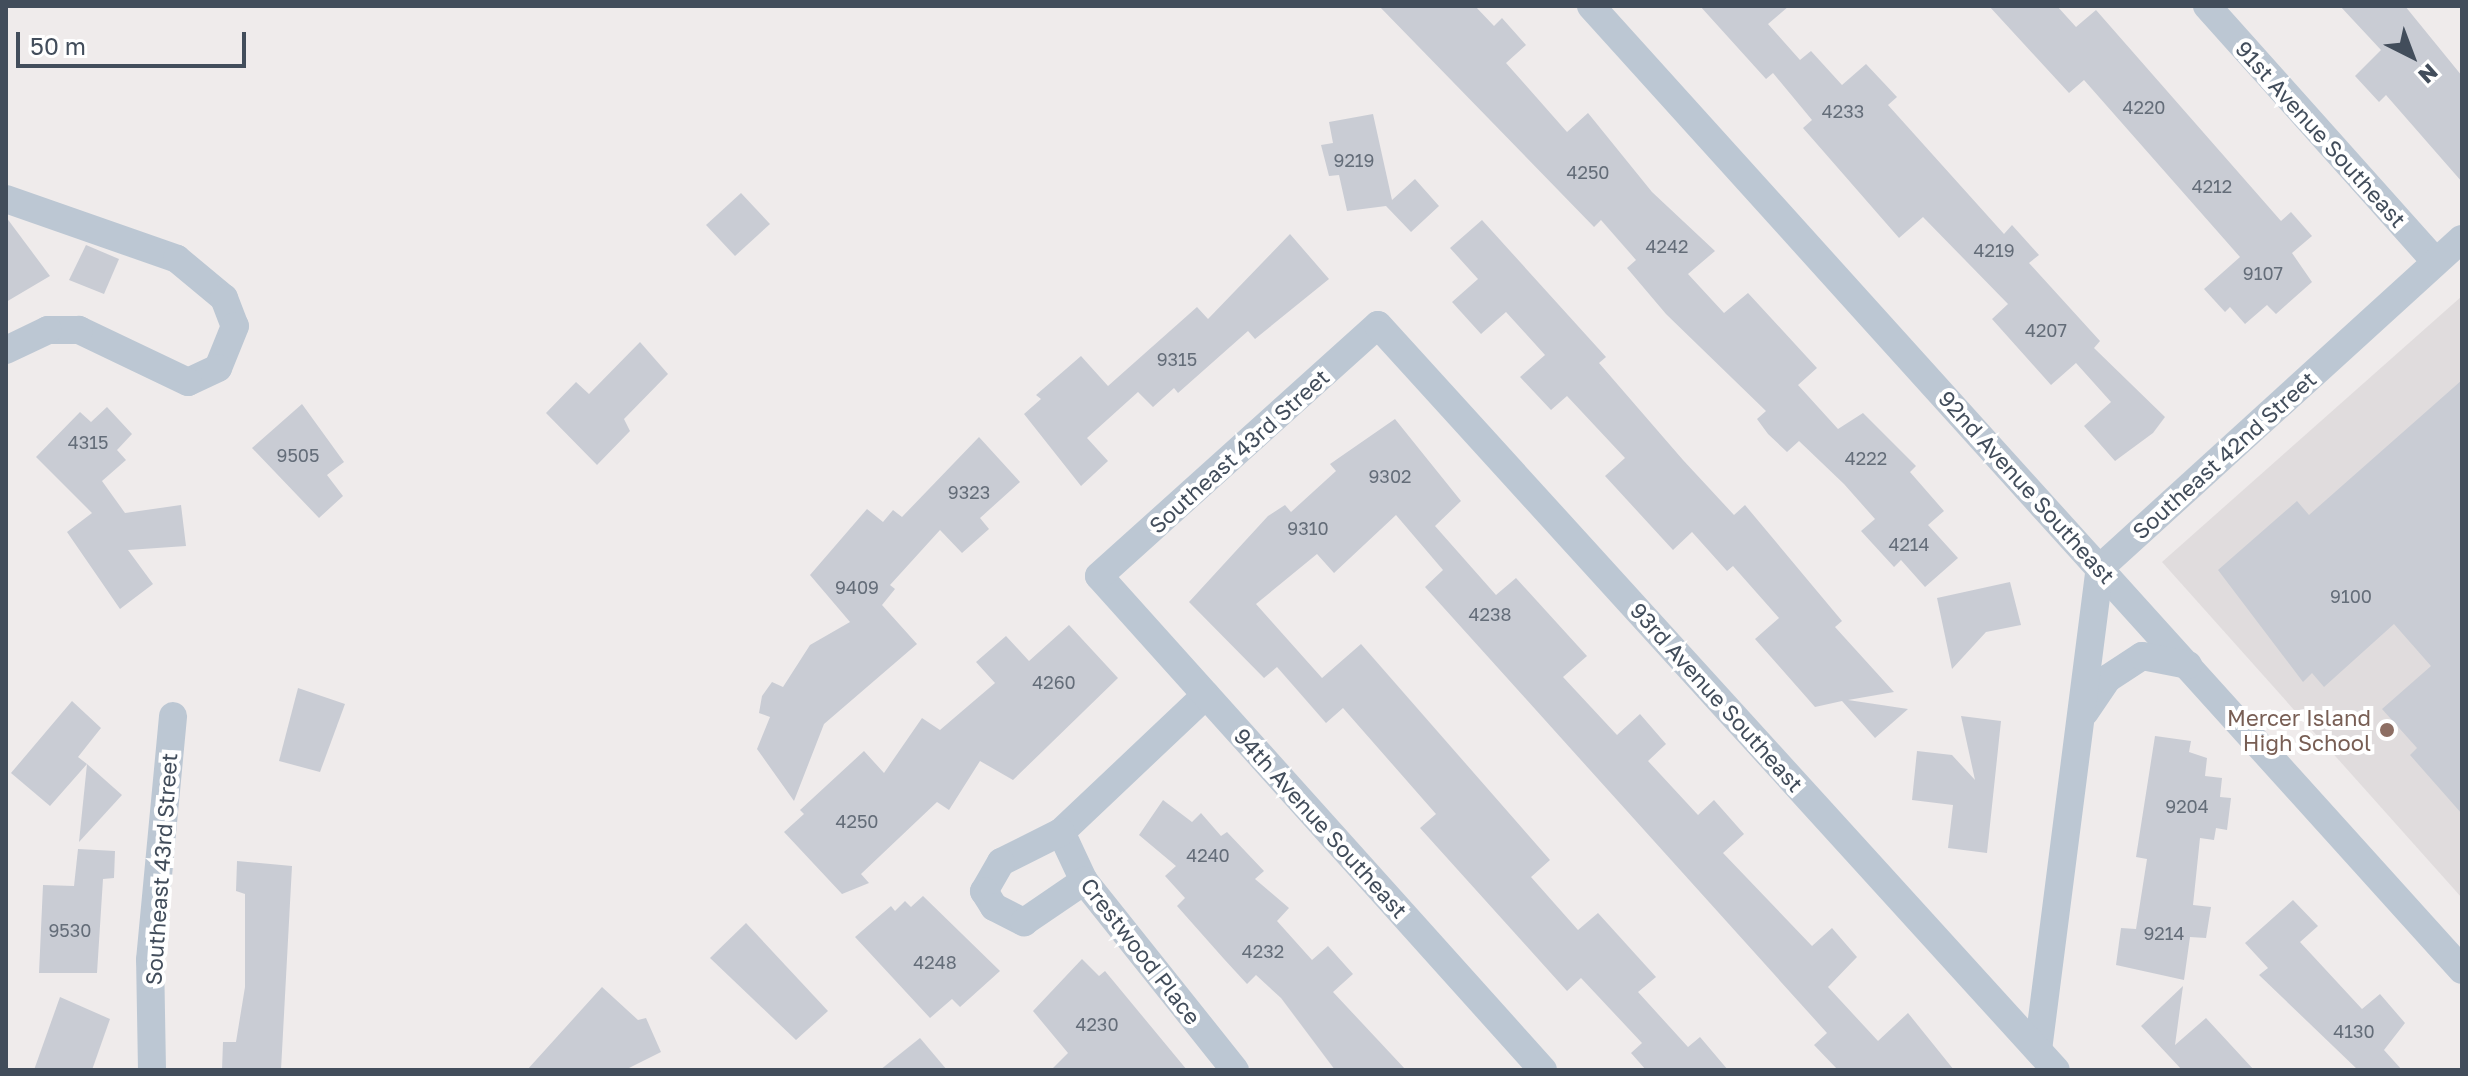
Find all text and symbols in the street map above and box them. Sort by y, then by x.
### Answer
scale bar [20,16,250,66]
north arrow [2372,16,2452,96]
text: 50 m [30,31,86,60]
street label: 91st Avenue Southeast [2230,35,2412,233]
text: N [2413,59,2444,90]
house number: 4220 [2122,96,2166,118]
house number: 4233 [1822,100,1864,122]
house number: 9219 [1334,149,1374,171]
house number: 4250 [1566,161,1610,183]
house number: 4212 [2192,175,2232,197]
house number: 4242 [1646,235,1688,257]
house number: 4219 [1973,239,2015,261]
house number: 9107 [2243,262,2283,284]
house number: 4207 [2025,319,2067,341]
house number: 9315 [1157,348,1197,370]
street label: Southeast 43rd Street [1144,363,1334,539]
street label: Southeast 42nd Street [2127,366,2321,544]
street label: 92nd Avenue Southeast [1933,385,2121,589]
house number: 4315 [68,431,108,453]
house number: 9505 [277,444,319,466]
house number: 4222 [1845,447,1887,469]
house number: 9302 [1368,465,1412,487]
house number: 9323 [948,481,990,503]
house number: 9310 [1287,517,1329,539]
house number: 4214 [1888,533,1930,555]
house number: 9409 [835,576,879,598]
house number: 9100 [2330,585,2372,607]
street label: 93rd Avenue Southeast [1625,597,1809,797]
house number: 4238 [1469,603,1511,625]
house number: 4260 [1032,671,1076,693]
place label: Mercer Island High School [2227,704,2371,756]
marker: Mercer Island High School [2378,721,2396,739]
street label: 94th Avenue Southeast [1229,723,1413,923]
street label: Southeast 43rd Street [140,752,182,986]
house number: 9204 [2165,795,2209,817]
house number: 4250 [835,810,879,832]
house number: 4240 [1186,844,1230,866]
street label: Crestwood Place [1076,873,1206,1029]
house number: 9530 [48,919,92,941]
house number: 9214 [2143,922,2185,944]
house number: 4232 [1242,940,1284,962]
house number: 4248 [913,951,957,973]
house number: 4230 [1075,1013,1119,1035]
house number: 4130 [2333,1020,2375,1042]

